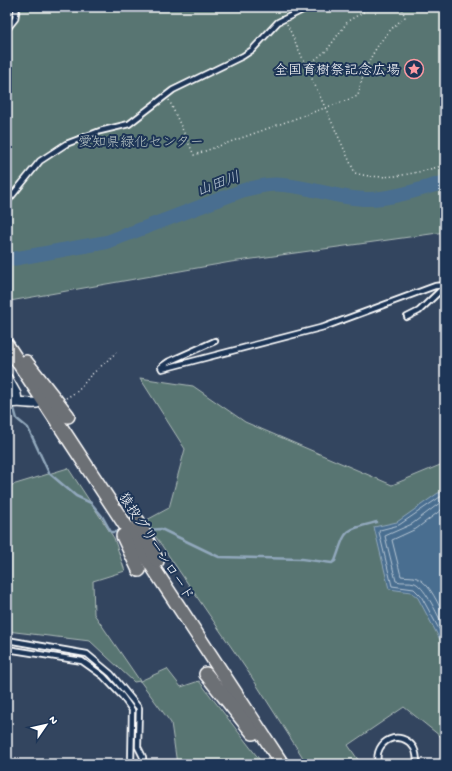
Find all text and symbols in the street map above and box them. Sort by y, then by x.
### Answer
place icon: 全国育樹祭記念広場 [403,58,425,80]
place label: 全国育樹祭記念広場 [274,62,400,80]
park label: 愛知県緑化センター [78,135,204,152]
water label: 山田川 [194,169,243,201]
street label: 猿投グリーンロード [114,490,196,604]
north arrow [26,705,66,745]
text: N [46,714,60,727]

